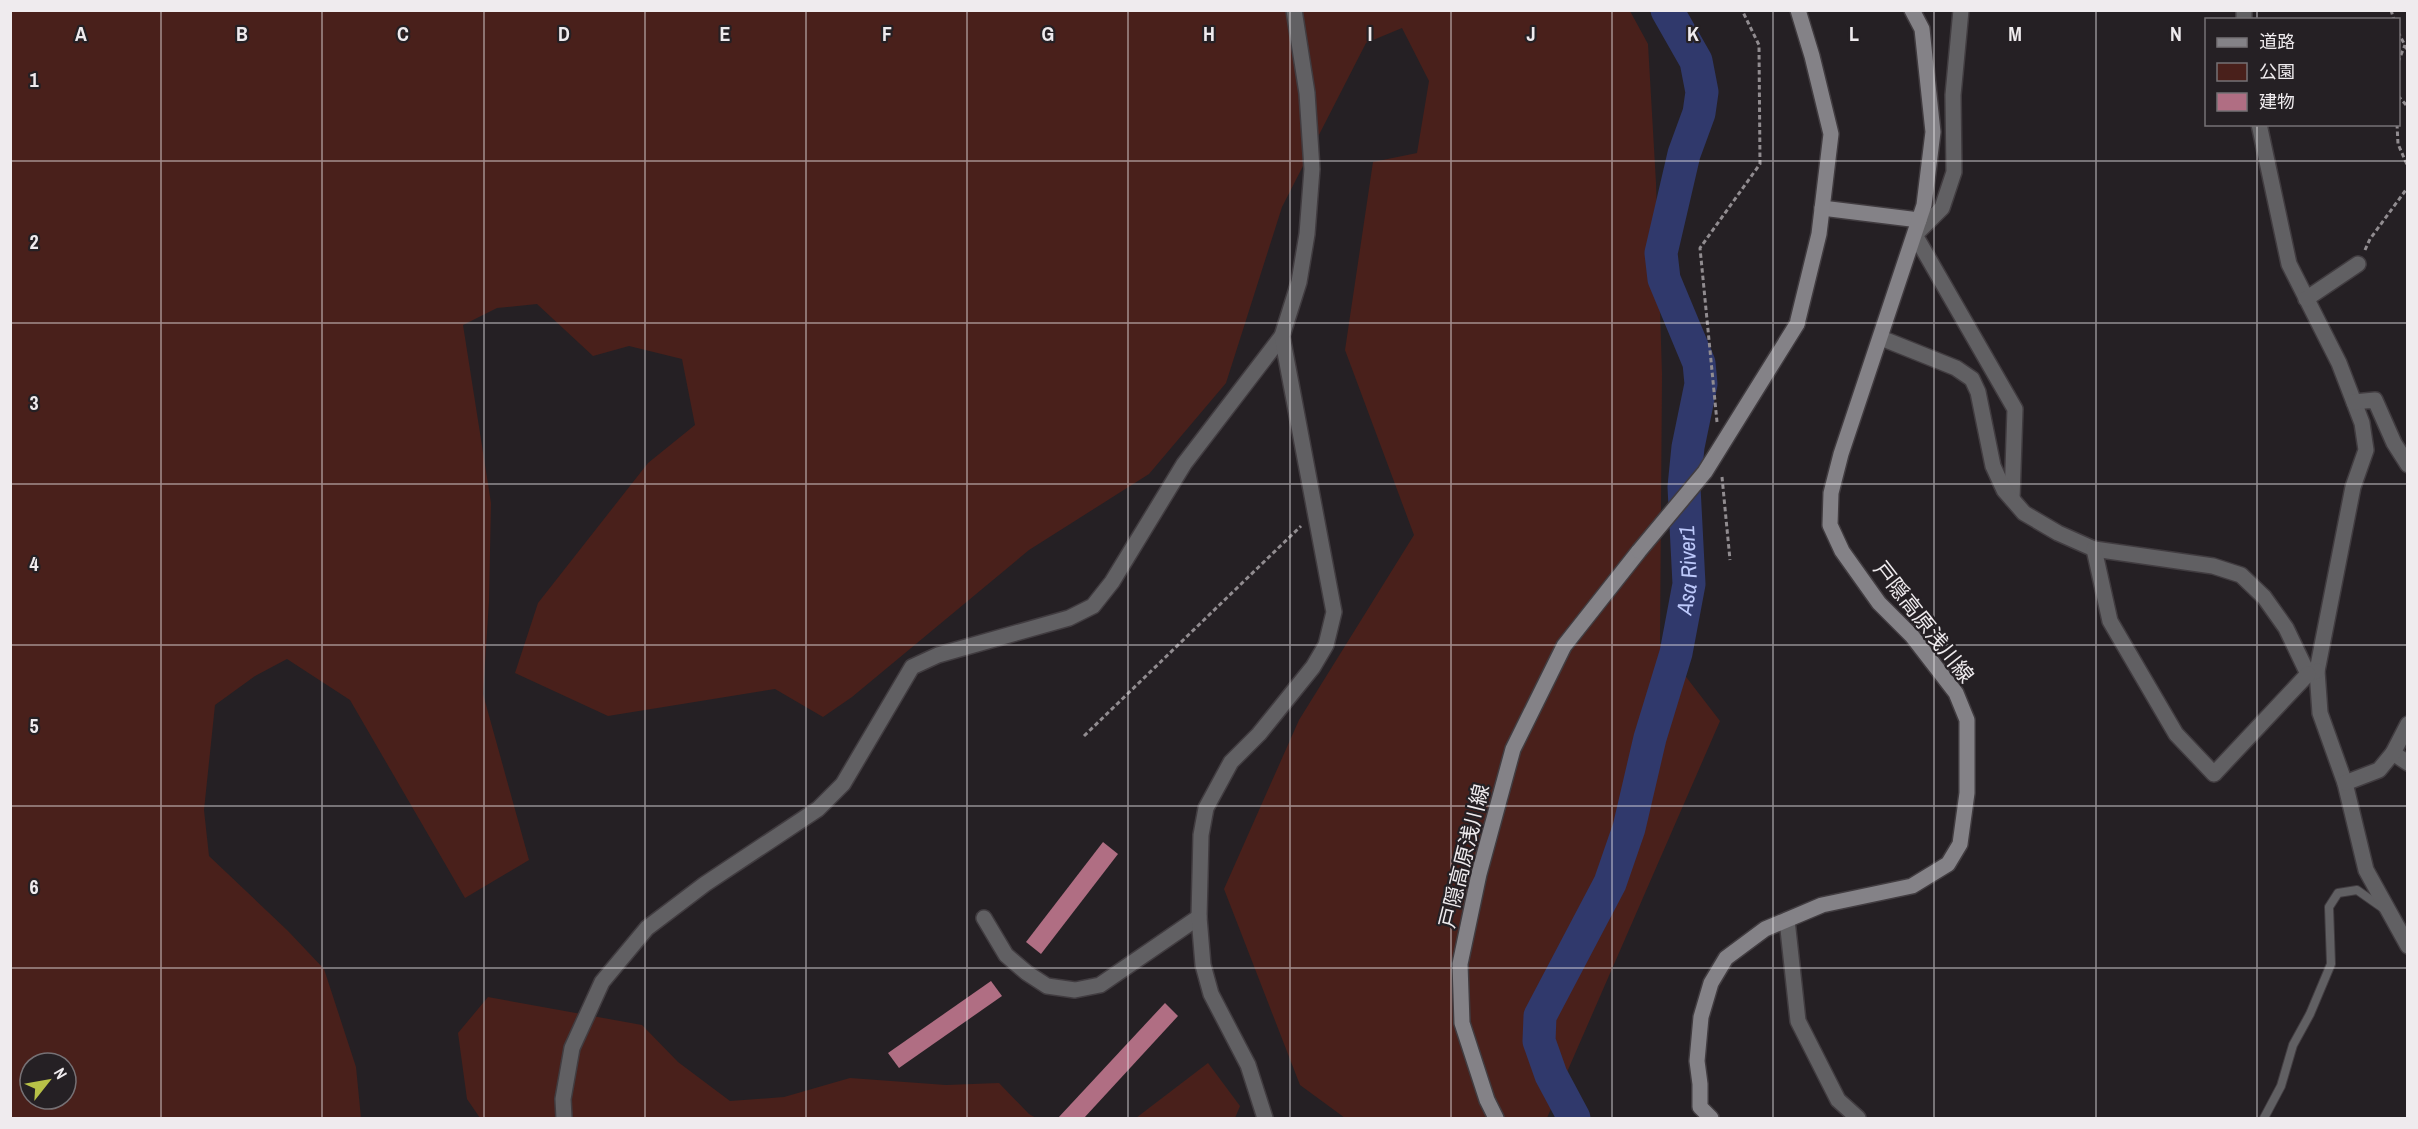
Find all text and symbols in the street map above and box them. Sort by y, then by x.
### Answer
legend [2205,18,2400,126]
text: A [75,20,87,47]
text: B [236,20,248,47]
text: C [397,20,409,47]
text: D [558,20,570,47]
text: E [720,20,731,47]
text: F [882,20,892,47]
text: G [1042,20,1054,47]
text: H [1203,20,1215,47]
text: I [1368,20,1372,47]
text: J [1526,20,1536,47]
text: K [1687,20,1699,47]
text: L [1849,20,1859,47]
text: M [2008,20,2022,47]
text: N [2170,20,2182,47]
text: 道路 [2259,29,2295,54]
text: 公園 [2259,59,2295,84]
text: 1 [29,66,39,93]
text: 建物 [2259,89,2295,114]
text: 2 [29,228,39,255]
text: 3 [29,389,39,416]
water label: Asa River1 [1668,524,1704,618]
text: 4 [29,550,39,577]
street label: 戸隠高原浅川線 [1867,555,1981,689]
text: 5 [29,712,39,739]
street label: 戸隠高原浅川線 [1432,781,1496,931]
text: 6 [29,873,39,900]
north arrow [18,1051,78,1111]
text: N [49,1064,73,1083]

